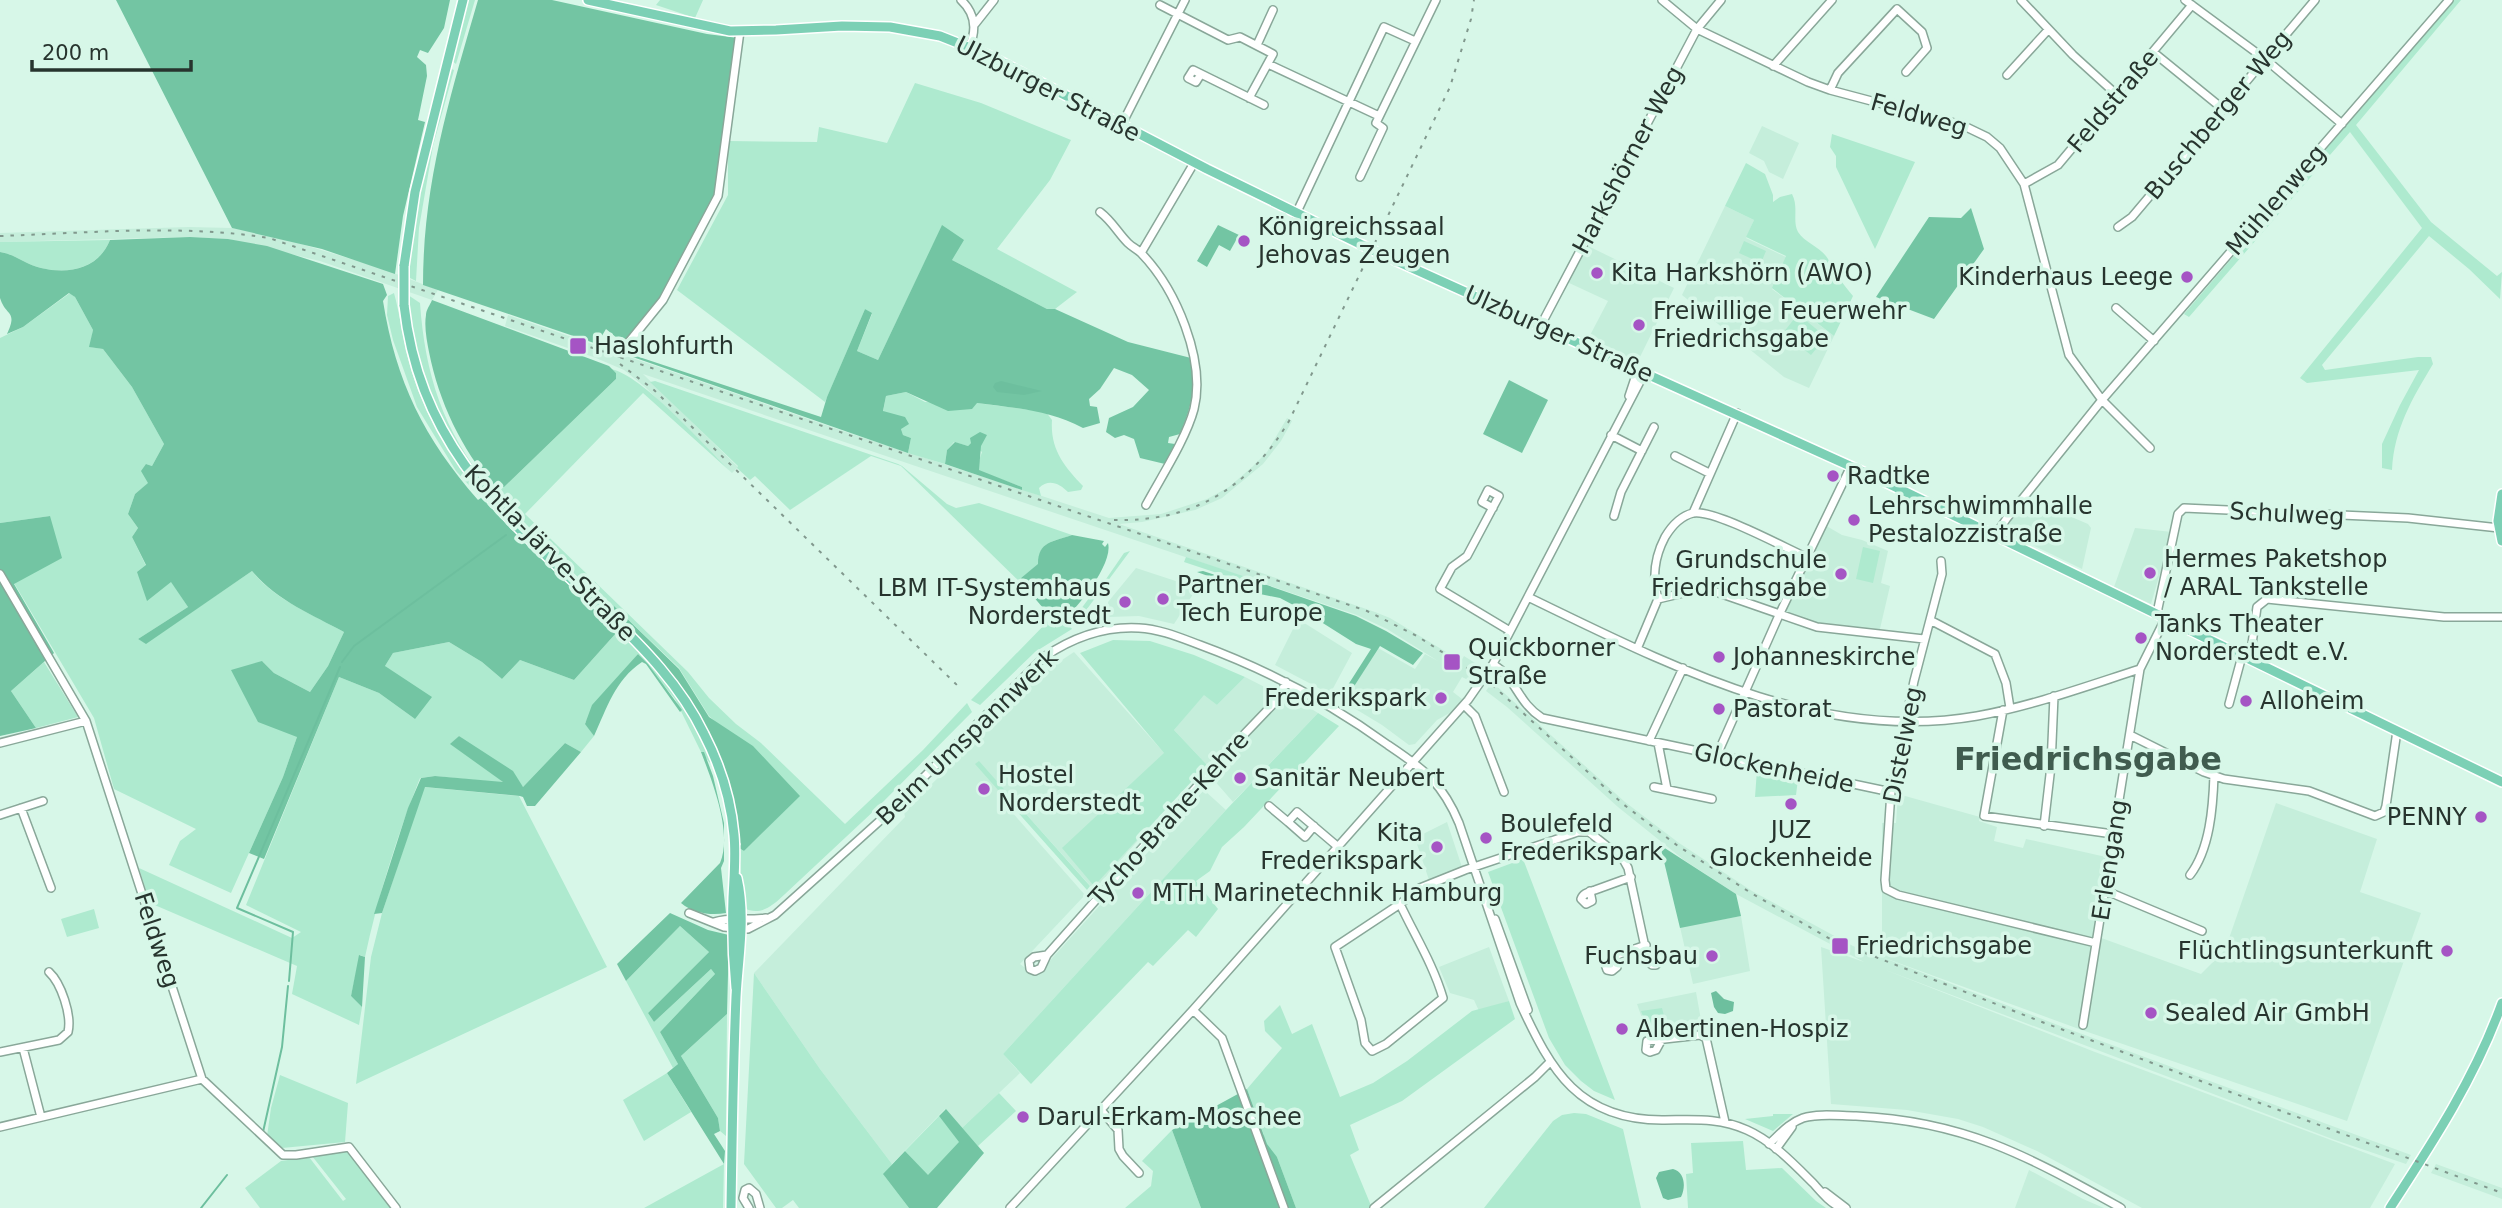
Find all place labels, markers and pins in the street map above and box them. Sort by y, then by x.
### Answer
place label: Königreichssaal Jehovas Zeugen [1256,213,1450,269]
marker: Königreichssaal Jehovas Zeugen [1236,233,1252,249]
place label: Kita Harkshörn (AWO) [1611,259,1873,287]
place label: Kinderhaus Leege [1958,263,2173,291]
marker: Kita Harkshörn (AWO) [1589,265,1605,281]
marker: Kinderhaus Leege [2179,269,2195,285]
place label: Freiwillige Feuerwehr Friedrichsgabe [1653,297,1906,353]
marker: Freiwillige Feuerwehr Friedrichsgabe [1631,317,1647,333]
place label: Haslohfurth [594,332,734,360]
marker: Haslohfurth [568,336,588,356]
place label: Radtke [1847,462,1930,490]
marker: Radtke [1825,468,1841,484]
place label: Lehrschwimmhalle Pestalozzistraße [1868,492,2093,548]
marker: Lehrschwimmhalle Pestalozzistraße [1846,512,1862,528]
place label: Hermes Paketshop / ARAL Tankstelle [2164,545,2388,601]
place label: Grundschule Friedrichsgabe [1651,546,1827,602]
marker: Hermes Paketshop / ARAL Tankstelle [2142,565,2158,581]
marker: Grundschule Friedrichsgabe [1833,566,1849,582]
place label: Partner Tech Europe [1176,571,1323,627]
place label: LBM IT-Systemhaus Norderstedt [878,574,1111,630]
marker: Partner Tech Europe [1155,591,1171,607]
marker: LBM IT-Systemhaus Norderstedt [1117,594,1133,610]
place label: Tanks Theater Norderstedt e.V. [2154,610,2349,666]
marker: Tanks Theater Norderstedt e.V. [2133,630,2149,646]
place label: Quickborner Straße [1468,634,1615,690]
place label: Johanneskirche [1731,643,1915,671]
marker: Johanneskirche [1711,649,1727,665]
marker: Quickborner Straße [1442,652,1462,672]
place label: Frederikspark [1264,684,1427,712]
place label: Alloheim [2260,687,2364,715]
marker: Frederikspark [1433,690,1449,706]
marker: Alloheim [2238,693,2254,709]
place label: Pastorat [1733,695,1832,723]
marker: Pastorat [1711,701,1727,717]
place label: Hostel Norderstedt [998,761,1141,817]
place label: Sanitär Neubert [1254,764,1445,792]
marker: Sanitär Neubert [1232,770,1248,786]
marker: Hostel Norderstedt [976,781,992,797]
marker: JUZ Glockenheide [1783,796,1799,812]
place label: PENNY [2387,803,2467,831]
marker: PENNY [2473,809,2489,825]
place label: Boulefeld Frederikspark [1500,810,1663,866]
place label: JUZ Glockenheide [1710,816,1872,872]
place label: Kita Frederikspark [1260,819,1423,875]
marker: Boulefeld Frederikspark [1478,830,1494,846]
marker: Kita Frederikspark [1429,839,1445,855]
place label: MTH Marinetechnik Hamburg [1152,879,1502,907]
marker: MTH Marinetechnik Hamburg [1130,885,1146,901]
place label: Friedrichsgabe [1856,932,2032,960]
marker: Friedrichsgabe [1830,936,1850,956]
place label: Flüchtlingsunterkunft [2178,937,2433,965]
place label: Fuchsbau [1584,942,1698,970]
marker: Flüchtlingsunterkunft [2439,943,2455,959]
marker: Fuchsbau [1704,948,1720,964]
place label: Sealed Air GmbH [2165,999,2370,1027]
marker: Sealed Air GmbH [2143,1005,2159,1021]
place label: Albertinen-Hospiz [1636,1015,1849,1043]
marker: Albertinen-Hospiz [1614,1021,1630,1037]
place label: Darul-Erkam-Moschee [1037,1103,1302,1131]
marker: Darul-Erkam-Moschee [1015,1109,1031,1125]

